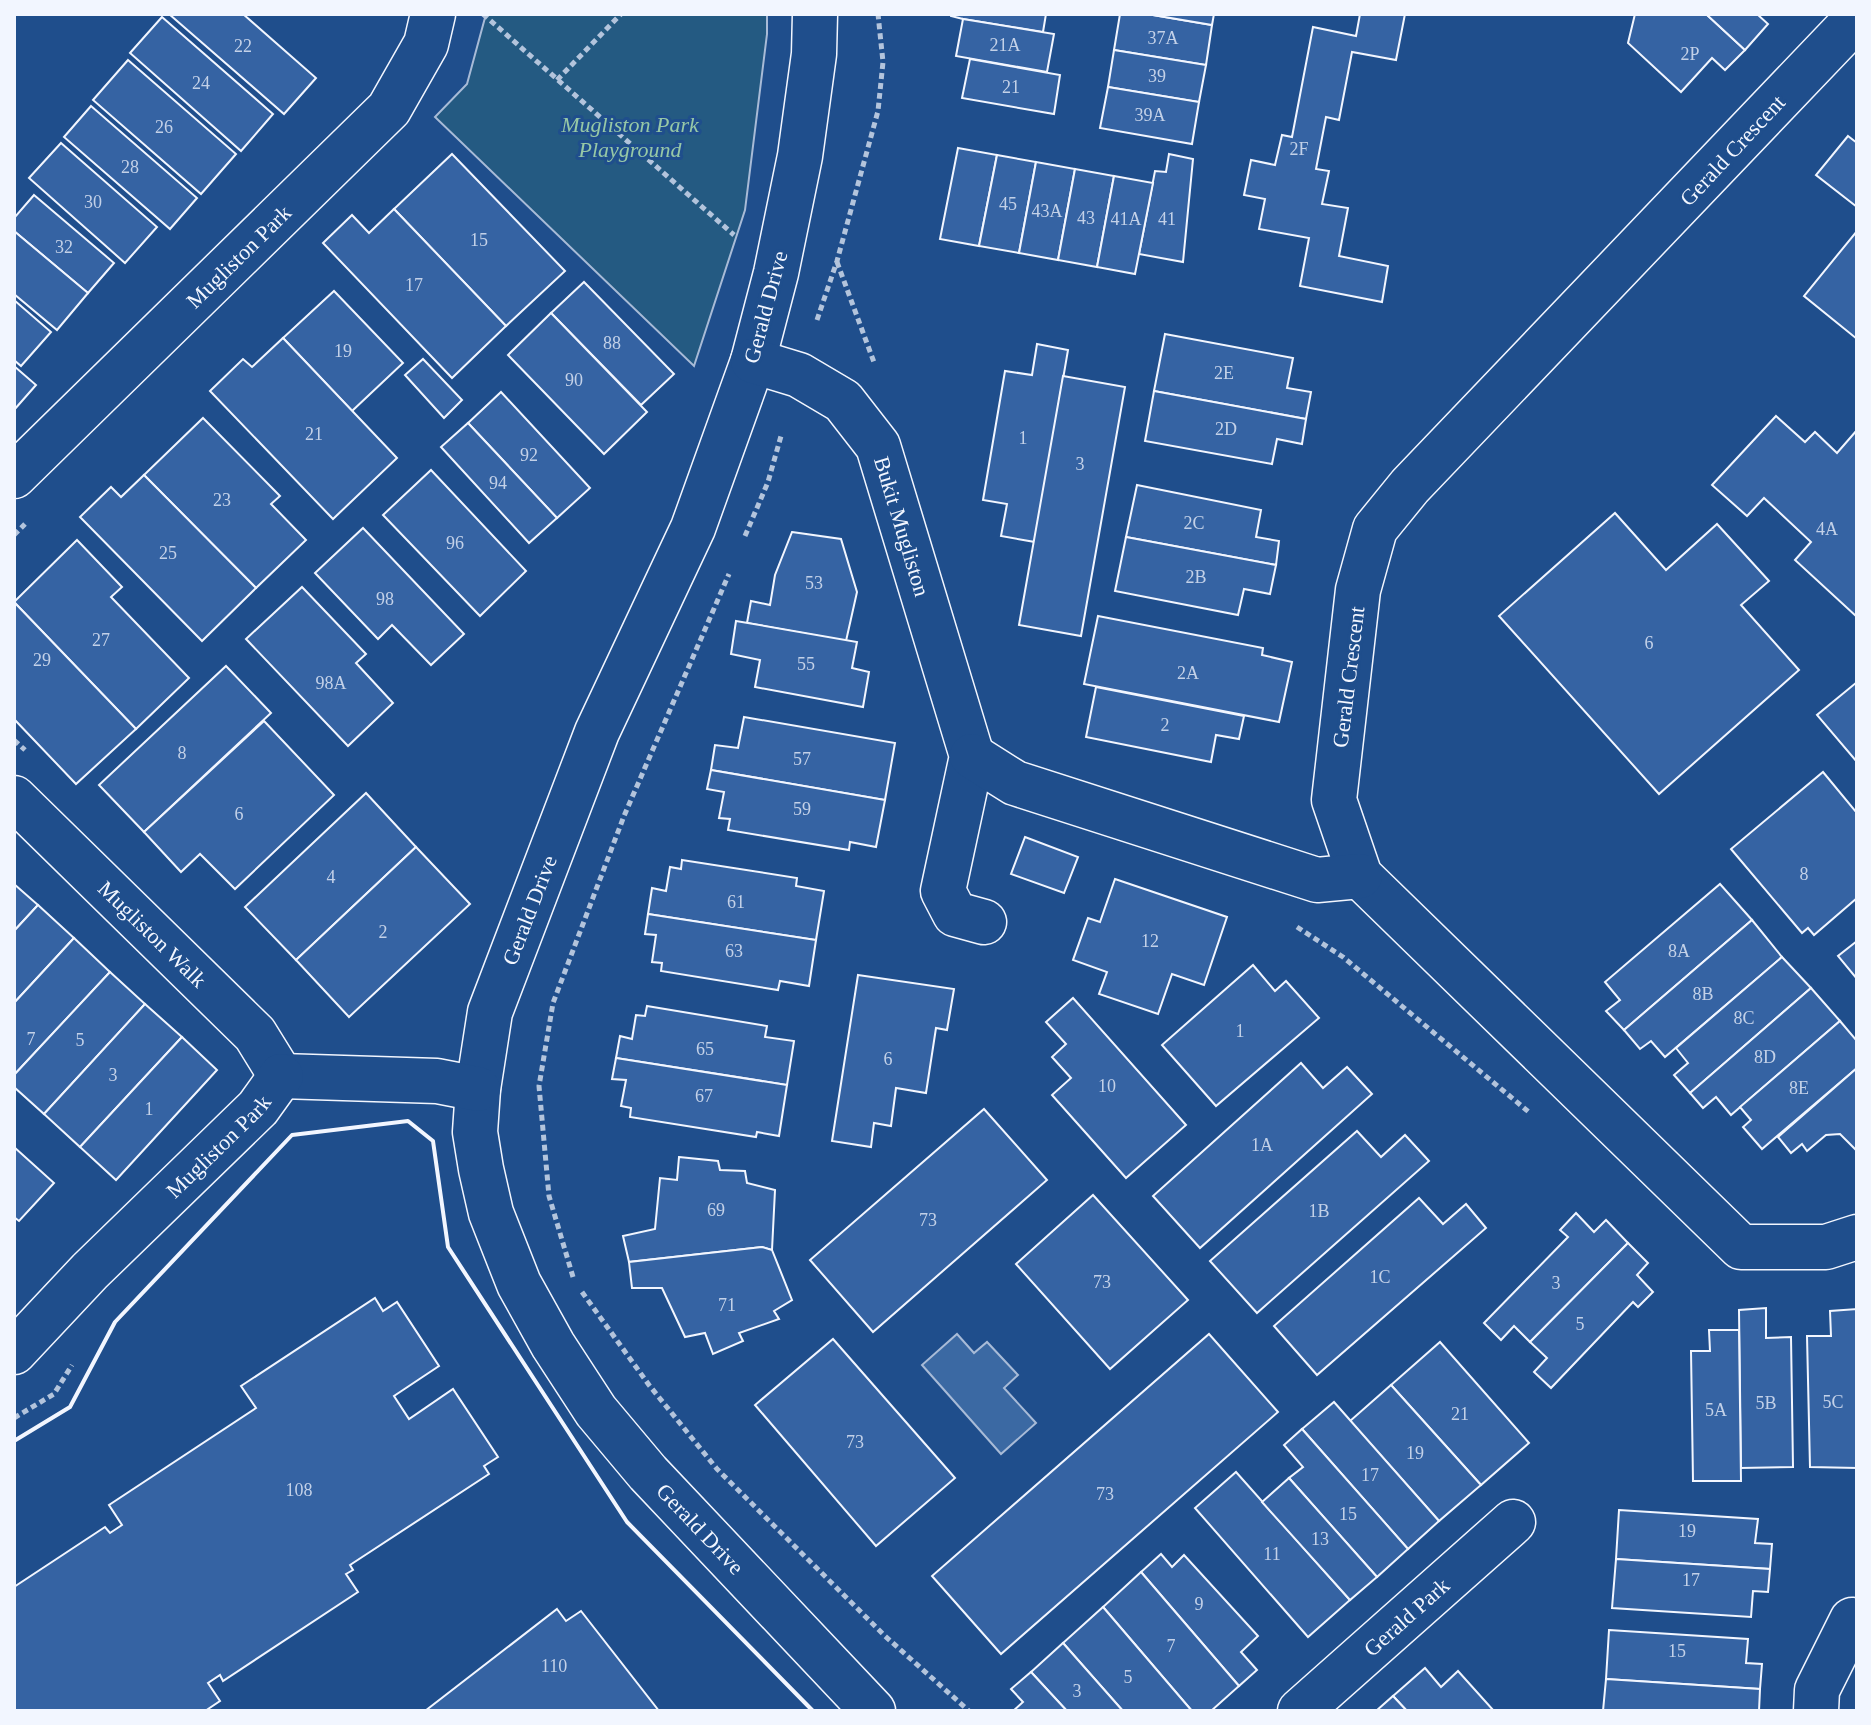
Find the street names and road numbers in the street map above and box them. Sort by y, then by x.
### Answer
street label: Gerald Crescent [1675,90,1790,211]
street label: Mugliston Park [181,200,296,313]
street label: Gerald Drive [738,248,792,366]
street label: Bukit Mugliston [869,453,935,599]
street label: Gerald Crescent [1327,605,1370,749]
street label: Gerald Drive [497,852,562,969]
street label: Mugliston Walk [93,876,212,993]
street label: Mugliston Park [161,1090,276,1203]
street label: Gerald Drive [651,1478,749,1579]
street label: Gerald Park [1359,1573,1454,1662]

